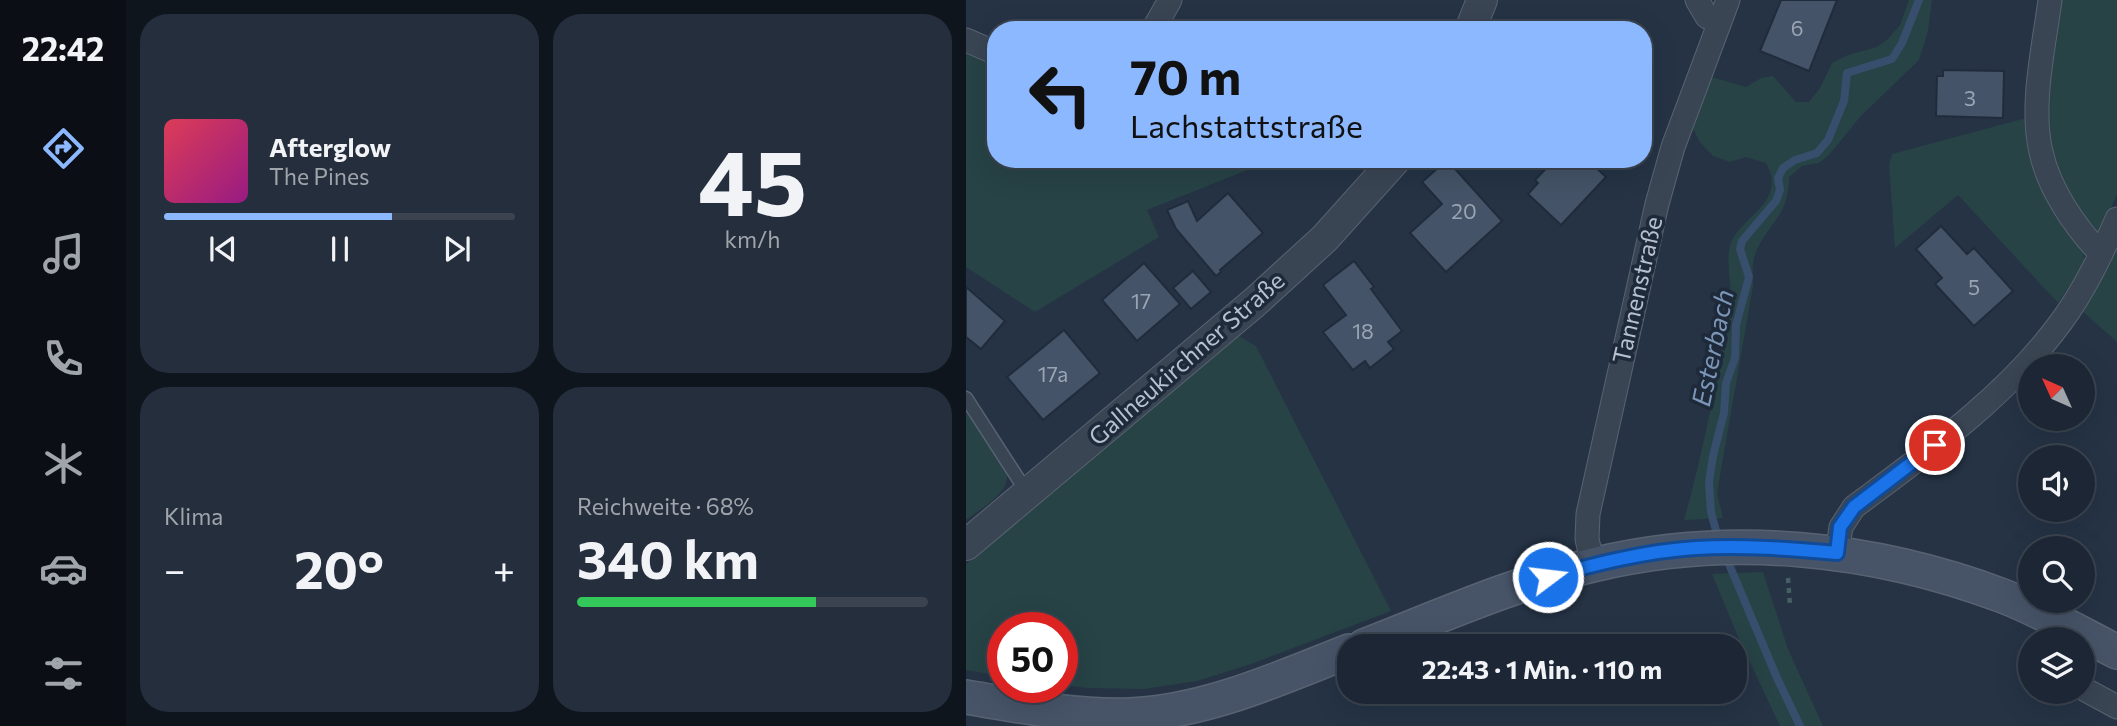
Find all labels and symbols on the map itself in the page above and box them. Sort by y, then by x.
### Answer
house number: 6 [1791,15,1803,40]
house number: 3 [1964,85,1976,110]
house number: 20 [1451,198,1477,223]
street label: Tannenstraße [1606,214,1667,366]
street label: Gallneukirchner Straße [1082,265,1290,451]
house number: 5 [1968,274,1980,299]
water label: Esterbach [1684,287,1739,409]
house number: 17 [1131,288,1151,313]
house number: 18 [1352,318,1374,343]
north arrow [2018,354,2095,430]
house number: 17a [1038,361,1068,386]
pin [1905,415,1965,475]
position arrow [1511,540,1585,614]
speed limit sign: 50 [987,612,1078,703]

